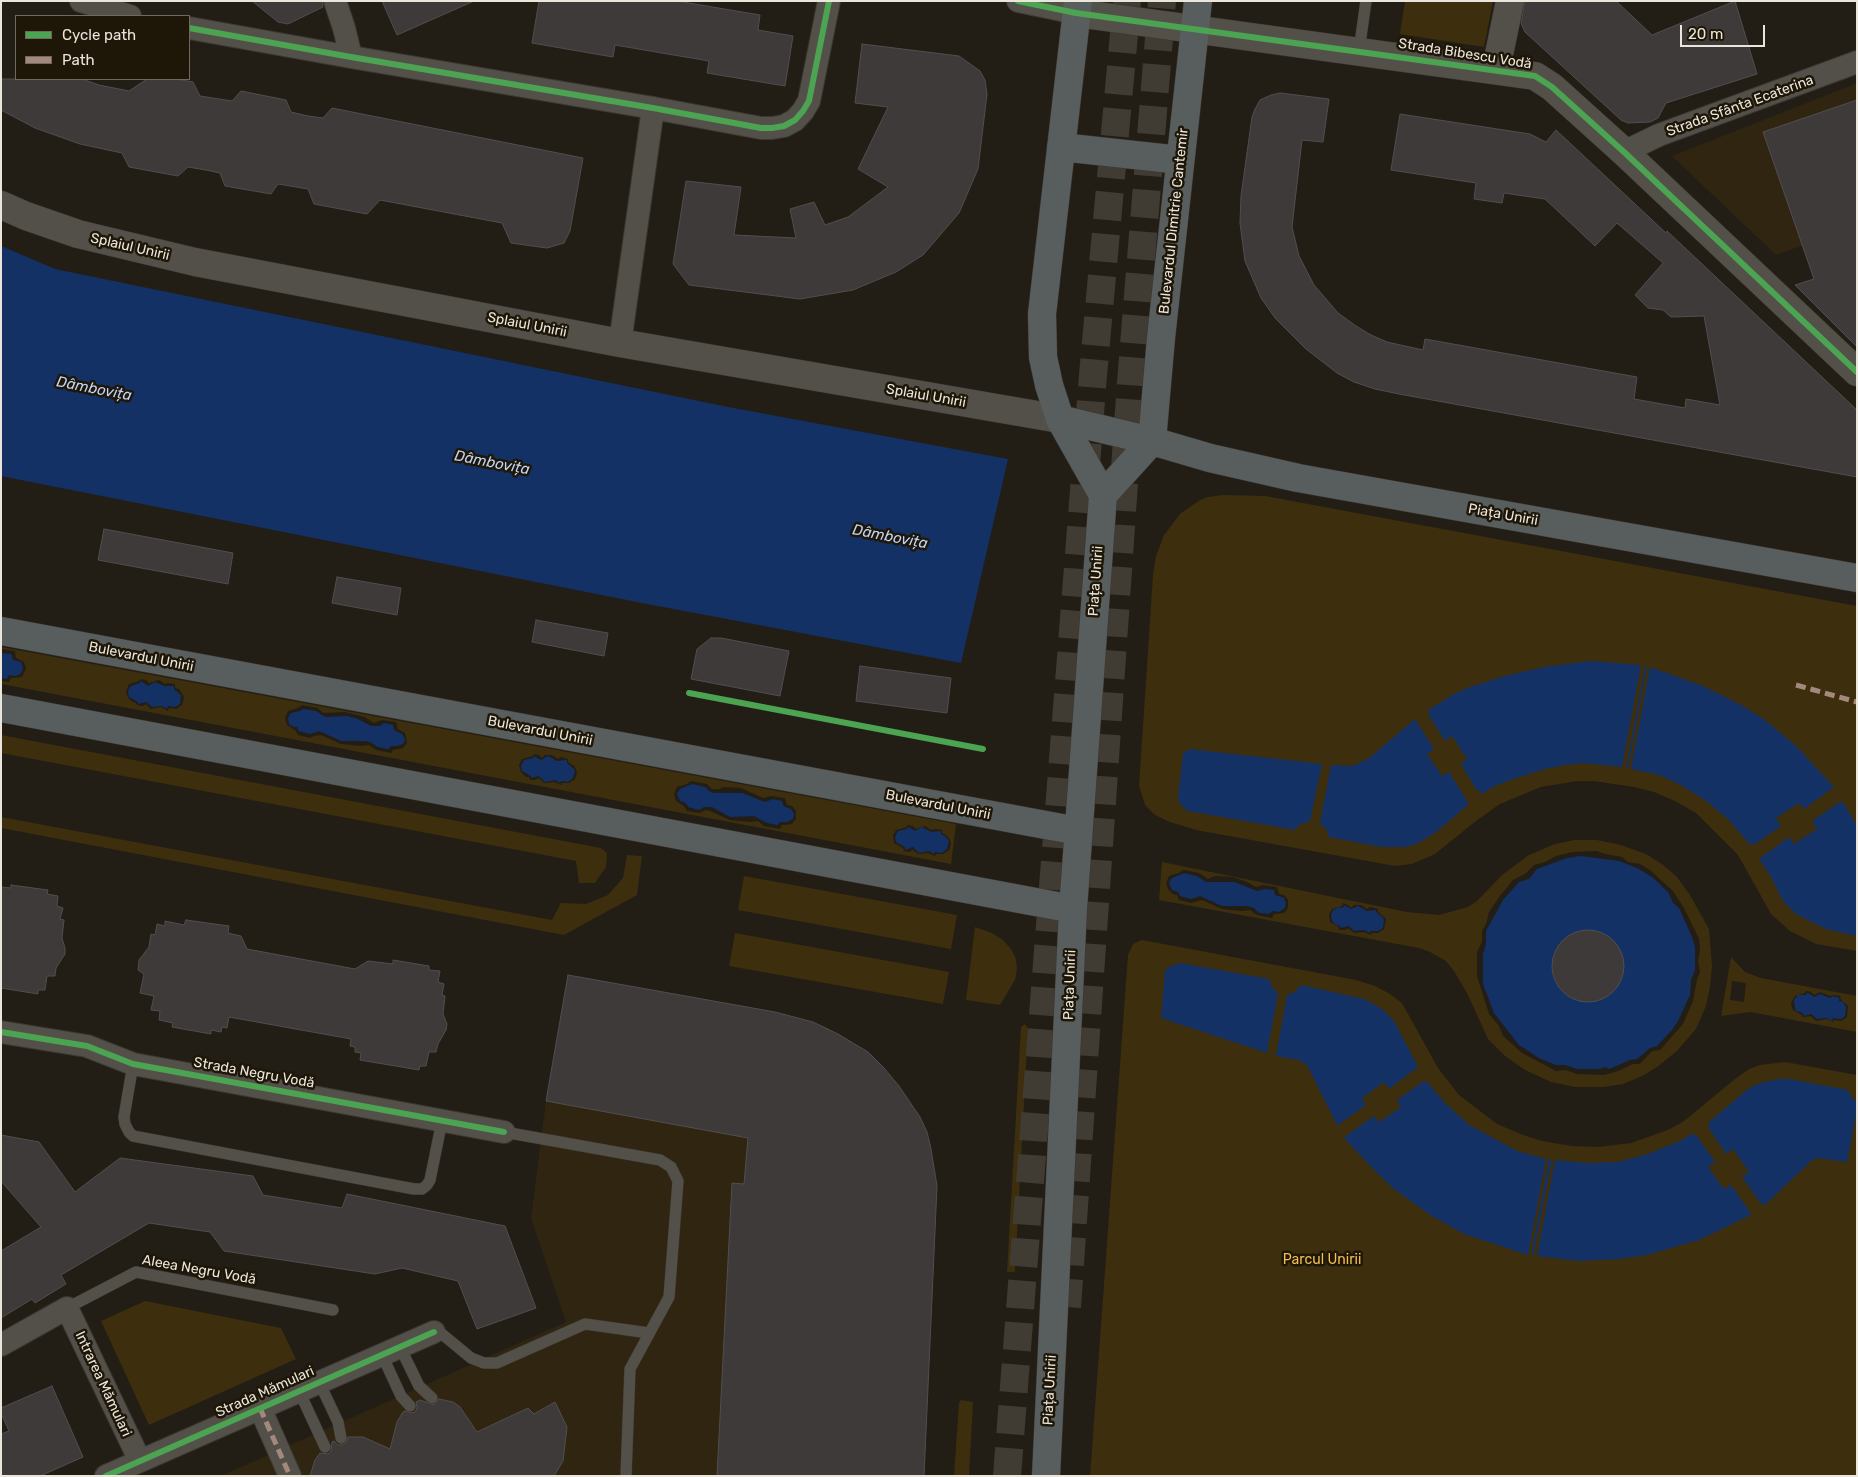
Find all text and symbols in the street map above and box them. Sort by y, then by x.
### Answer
legend [15,15,190,80]
scale bar [1683,15,1768,47]
text: 20 m [1688,25,1723,43]
text: Cycle path [62,26,136,44]
street label: Strada Bibescu Vodă [1397,35,1533,73]
text: Path [62,51,95,69]
street label: Strada Sfânta Ecaterina [1664,72,1816,140]
street label: Bulevardul Dimitrie Cantemir [1156,127,1192,315]
street label: Splaiul Unirii [89,230,171,264]
street label: Splaiul Unirii [486,309,568,341]
water label: Dâmbovița [55,373,133,405]
street label: Splaiul Unirii [885,381,967,411]
water label: Dâmbovița [453,447,531,479]
street label: Piața Unirii [1467,501,1539,529]
water label: Dâmbovița [851,521,929,553]
street label: Piața Unirii [1085,545,1107,617]
street label: Bulevardul Unirii [87,639,195,675]
street label: Bulevardul Unirii [486,713,594,749]
street label: Bulevardul Unirii [884,787,992,823]
street label: Piața Unirii [1060,950,1080,1020]
street label: Strada Negru Vodă [192,1054,316,1092]
street label: Aleea Negru Vodă [141,1252,257,1288]
park label: Parcul Unirii [1283,1252,1361,1268]
street label: Intrarea Mămulari [71,1329,135,1439]
street label: Piața Unirii [1040,1354,1060,1426]
street label: Strada Mămulari [213,1363,317,1421]

